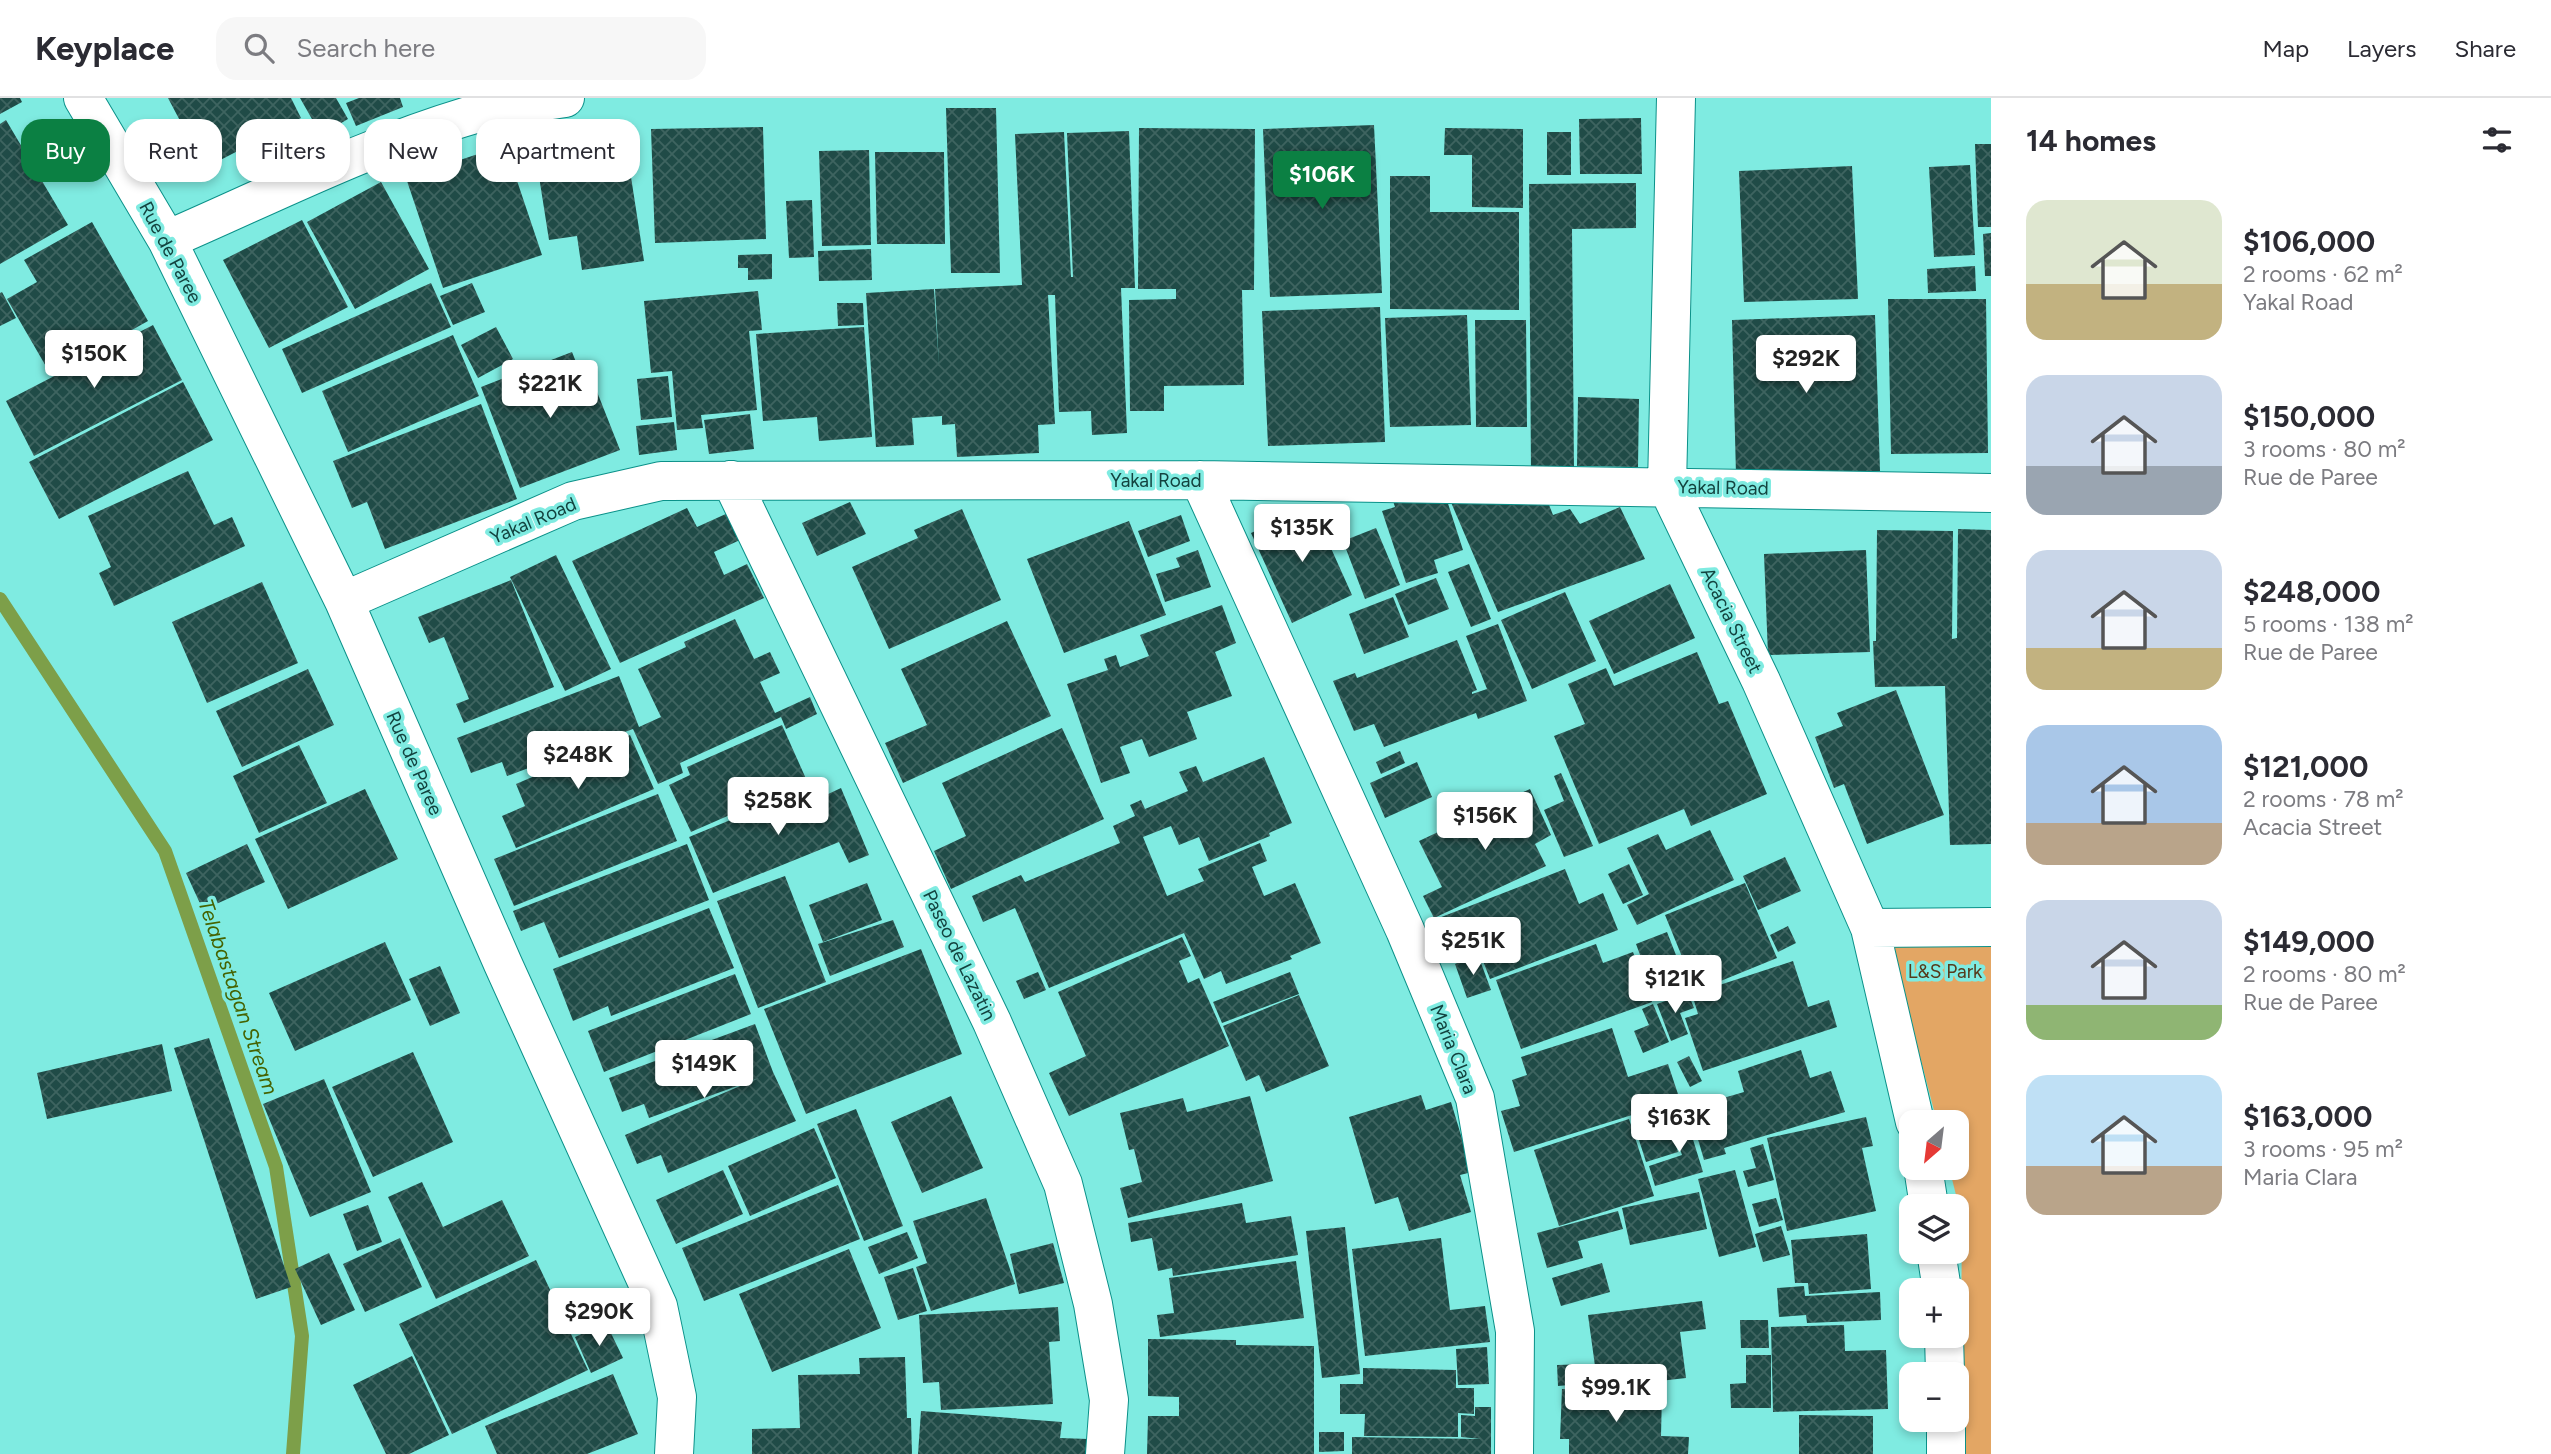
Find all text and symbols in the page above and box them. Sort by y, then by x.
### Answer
search box [216,17,706,80]
text: Keyplace [35,29,174,68]
icon: search [240,29,278,67]
text: Search here [296,32,435,64]
text: Map [2262,34,2309,63]
text: Layers [2347,34,2416,63]
text: Share [2454,34,2516,63]
chip: Buy [21,119,110,182]
chip: Rent [124,119,222,182]
chip: Filters [236,119,350,182]
chip: New [364,119,462,182]
chip: Apartment [476,119,640,182]
icon: filters [2478,121,2516,159]
text: 14 homes [2026,122,2156,159]
pin: $106K [1273,152,1371,211]
text: $106K [1289,160,1355,188]
street label: Rue de Paree [134,198,207,307]
text: $106,000 [2243,223,2375,260]
icon: home [2082,228,2166,312]
text: 2 rooms · 62 m² [2243,260,2403,288]
text: Yakal Road [2243,288,2354,316]
pin: $150K [45,330,143,390]
pin: $292K [1757,336,1855,395]
text: $150K [61,339,127,367]
text: $292K [1772,344,1840,372]
pin: $221K [501,360,599,420]
text: $221K [518,369,582,397]
text: $150,000 [2243,398,2375,435]
icon: home [2082,403,2166,487]
text: 3 rooms · 80 m² [2243,435,2406,463]
text: Rue de Paree [2243,463,2378,491]
street label: Yakal Road [1110,469,1202,492]
street label: Yakal Road [1677,475,1769,500]
street label: Yakal Road [487,492,580,549]
pin: $135K [1253,504,1351,564]
text: $135K [1270,513,1334,541]
street label: Acacia Street [1696,564,1767,677]
text: $248,000 [2243,573,2380,610]
icon: home [2082,578,2166,662]
text: 5 rooms · 138 m² [2243,610,2414,638]
text: Rue de Paree [2243,638,2378,666]
street label: Rue de Paree [381,708,448,819]
pin: $248K [529,732,627,791]
text: $248K [543,740,613,768]
text: $121,000 [2243,748,2368,785]
icon: home [2082,753,2166,837]
pin: $258K [729,778,827,837]
text: 2 rooms · 78 m² [2243,785,2404,813]
text: $258K [744,786,812,814]
pin: $156K [1436,792,1534,852]
text: $156K [1453,801,1517,829]
text: Acacia Street [2243,813,2382,841]
street label: Paseo de Lazatin [918,886,1001,1024]
water label: Telabastagan Stream [193,896,284,1098]
pin: $251K [1424,918,1522,977]
text: $149,000 [2243,923,2375,960]
text: $251K [1441,926,1505,954]
icon: home [2082,928,2166,1012]
pin: $121K [1626,956,1724,1015]
park label: L&S Park [1908,960,1983,983]
text: 2 rooms · 80 m² [2243,960,2406,988]
text: $121K [1645,964,1705,992]
text: Rue de Paree [2243,988,2378,1016]
street label: Maria Clara [1425,1001,1482,1097]
pin: $149K [655,1040,753,1100]
text: $149K [671,1049,737,1077]
pin: $163K [1630,1094,1728,1154]
text: $163,000 [2243,1098,2372,1135]
text: $163K [1647,1103,1711,1131]
icon: home [2082,1103,2166,1187]
north arrow [1899,1110,1969,1180]
map controls [1899,1110,1969,1432]
text: 3 rooms · 95 m² [2243,1135,2403,1163]
text: Maria Clara [2243,1163,2358,1191]
button: layers [1899,1194,1969,1264]
button: + [1899,1278,1969,1348]
pin: $290K [550,1288,648,1348]
text: $290K [564,1297,634,1325]
button: − [1899,1362,1969,1432]
pin: $99.1K [1559,1364,1673,1424]
text: $99.1K [1581,1373,1651,1401]

